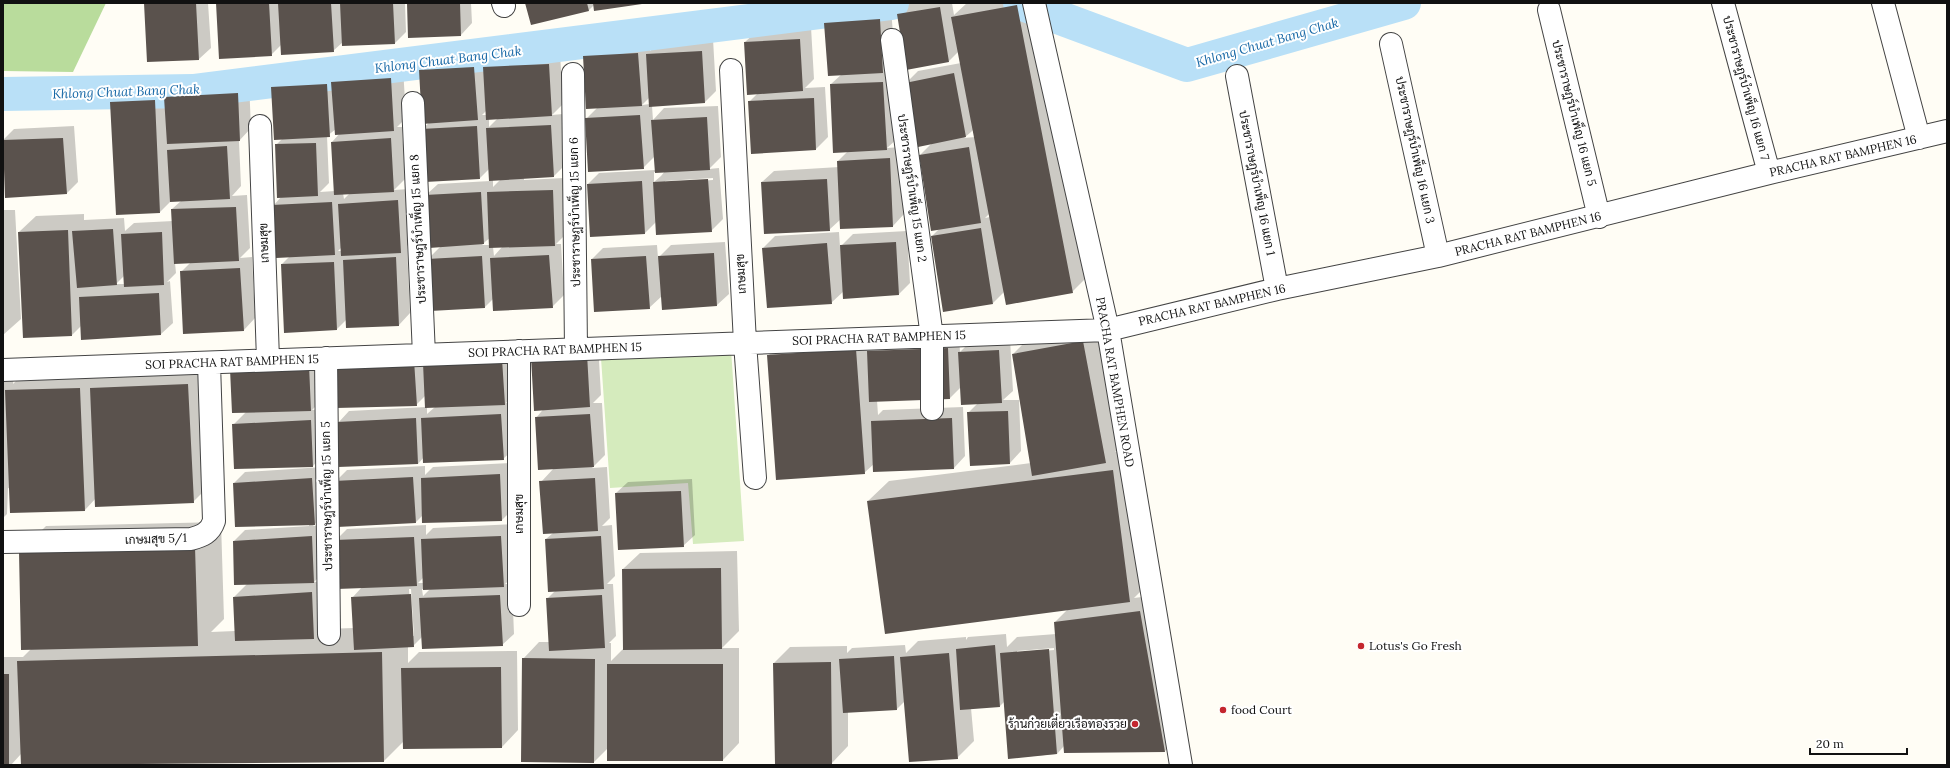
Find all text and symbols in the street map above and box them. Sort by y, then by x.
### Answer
water label: Khlong Chuat Bang Chak [1194,14,1341,71]
street label: ประชาราษฎร์บำเพ็ญ 16 แยก 7 [1719,14,1774,162]
street label: ประชาราษฎร์บำเพ็ญ 16 แยก 5 [1548,38,1601,188]
water label: Khlong Chuat Bang Chak [374,42,523,77]
street label: ประชาราษฎร์บำเพ็ญ 16 แยก 3 [1392,75,1439,225]
water label: Khlong Chuat Bang Chak [52,80,200,103]
street label: ประชาราษฎร์บำเพ็ญ 16 แยก 1 [1235,109,1280,257]
street label: ประชาราษฎร์บำเพ็ญ 15 แยก 2 [894,113,931,263]
street label: PRACHA RAT BAMPHEN 16 [1768,131,1918,180]
street label: ประชาราษฎร์บำเพ็ญ 15 แยก 6 [565,137,584,287]
street label: ประชาราษฎร์บำเพ็ญ 15 แยก 8 [405,154,430,304]
street label: PRACHA RAT BAMPHEN 16 [1453,208,1603,259]
street label: เกษมสุข [255,223,274,263]
street label: เกษมสุข [732,253,751,295]
street label: PRACHA RAT BAMPHEN 16 [1137,280,1287,329]
street label: PRACHA RAT BAMPHEN ROAD [1093,296,1138,468]
street label: SOI PRACHA RAT BAMPHEN 15 [792,327,966,348]
street label: SOI PRACHA RAT BAMPHEN 15 [468,339,642,360]
street label: SOI PRACHA RAT BAMPHEN 15 [145,351,319,372]
street label: ประชาราษฎร์บำเพ็ญ 15 แยก 5 [317,421,336,571]
street label: เกษมสุข [511,494,528,534]
street label: เกษมสุข 5/1 [125,530,187,549]
place label: Lotus's Go Fresh [1369,638,1462,653]
marker: Lotus's Go Fresh [1356,641,1366,651]
place label: food Court [1231,702,1292,717]
marker: food Court [1218,705,1228,715]
place label: ร้านก๋วยเตี๋ยวเรือทองรวย [1008,713,1127,731]
marker: ร้านก๋วยเตี๋ยวเรือทองรวย [1130,719,1140,729]
scale bar [1810,730,1907,756]
text: 20 m [1816,736,1844,751]

